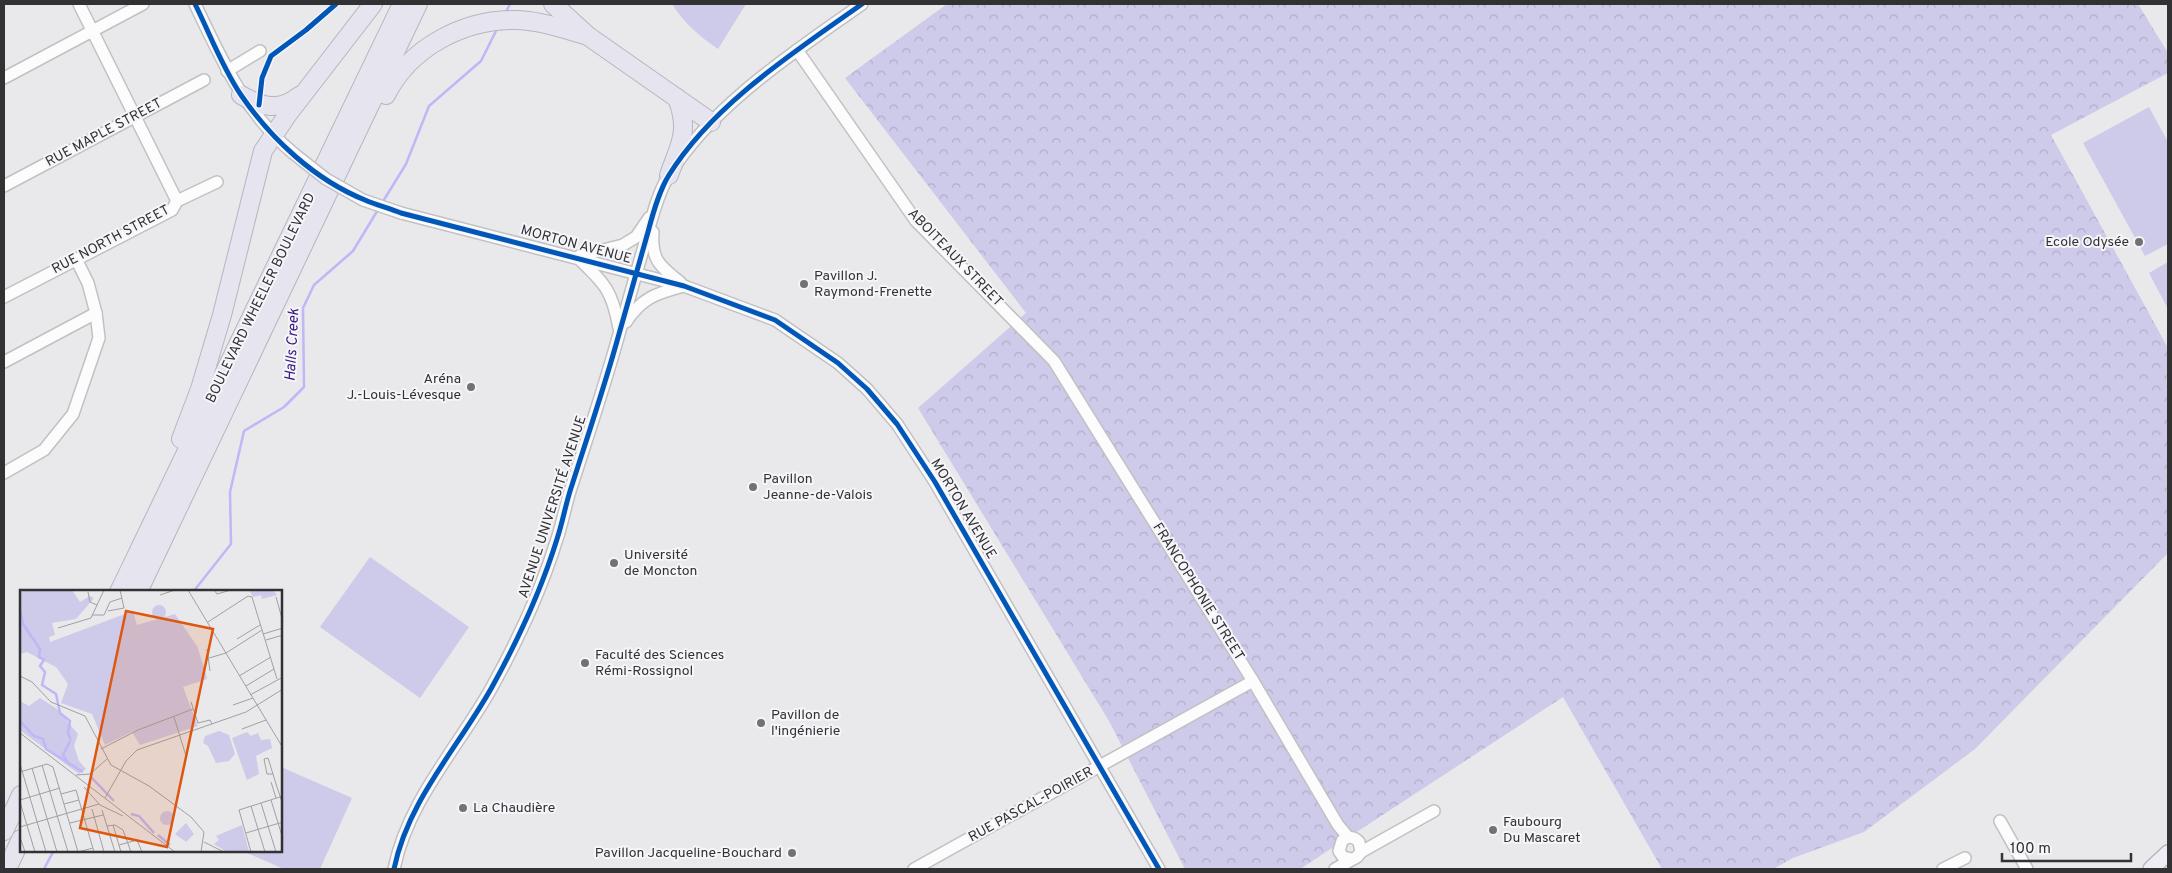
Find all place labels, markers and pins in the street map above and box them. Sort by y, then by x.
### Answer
place label: Ecole Odysée [2045,234,2129,251]
marker: Ecole Odysée [2133,236,2145,248]
place label: Pavillon J. Raymond-Frenette [814,268,932,301]
marker: Pavillon J. Raymond-Frenette [798,278,810,290]
place label: Aréna J.-Louis-Lévesque [347,371,461,404]
marker: Aréna J.-Louis-Lévesque [465,381,477,393]
place label: Pavillon Jeanne-de-Valois [763,471,873,504]
marker: Pavillon Jeanne-de-Valois [747,481,759,493]
place label: Université de Moncton [624,547,697,580]
marker: Université de Moncton [608,557,620,569]
place label: Faculté des Sciences Rémi-Rossignol [595,647,724,680]
marker: Faculté des Sciences Rémi-Rossignol [579,657,591,669]
place label: Pavillon de l'ingénierie [771,707,840,740]
marker: Pavillon de l'ingénierie [755,717,767,729]
place label: La Chaudière [473,800,555,817]
marker: La Chaudière [457,802,469,814]
place label: Faubourg Du Mascaret [1503,814,1581,847]
marker: Faubourg Du Mascaret [1487,824,1499,836]
place label: Pavillon Jacqueline-Bouchard [595,845,782,862]
marker: Pavillon Jacqueline-Bouchard [786,847,798,859]

